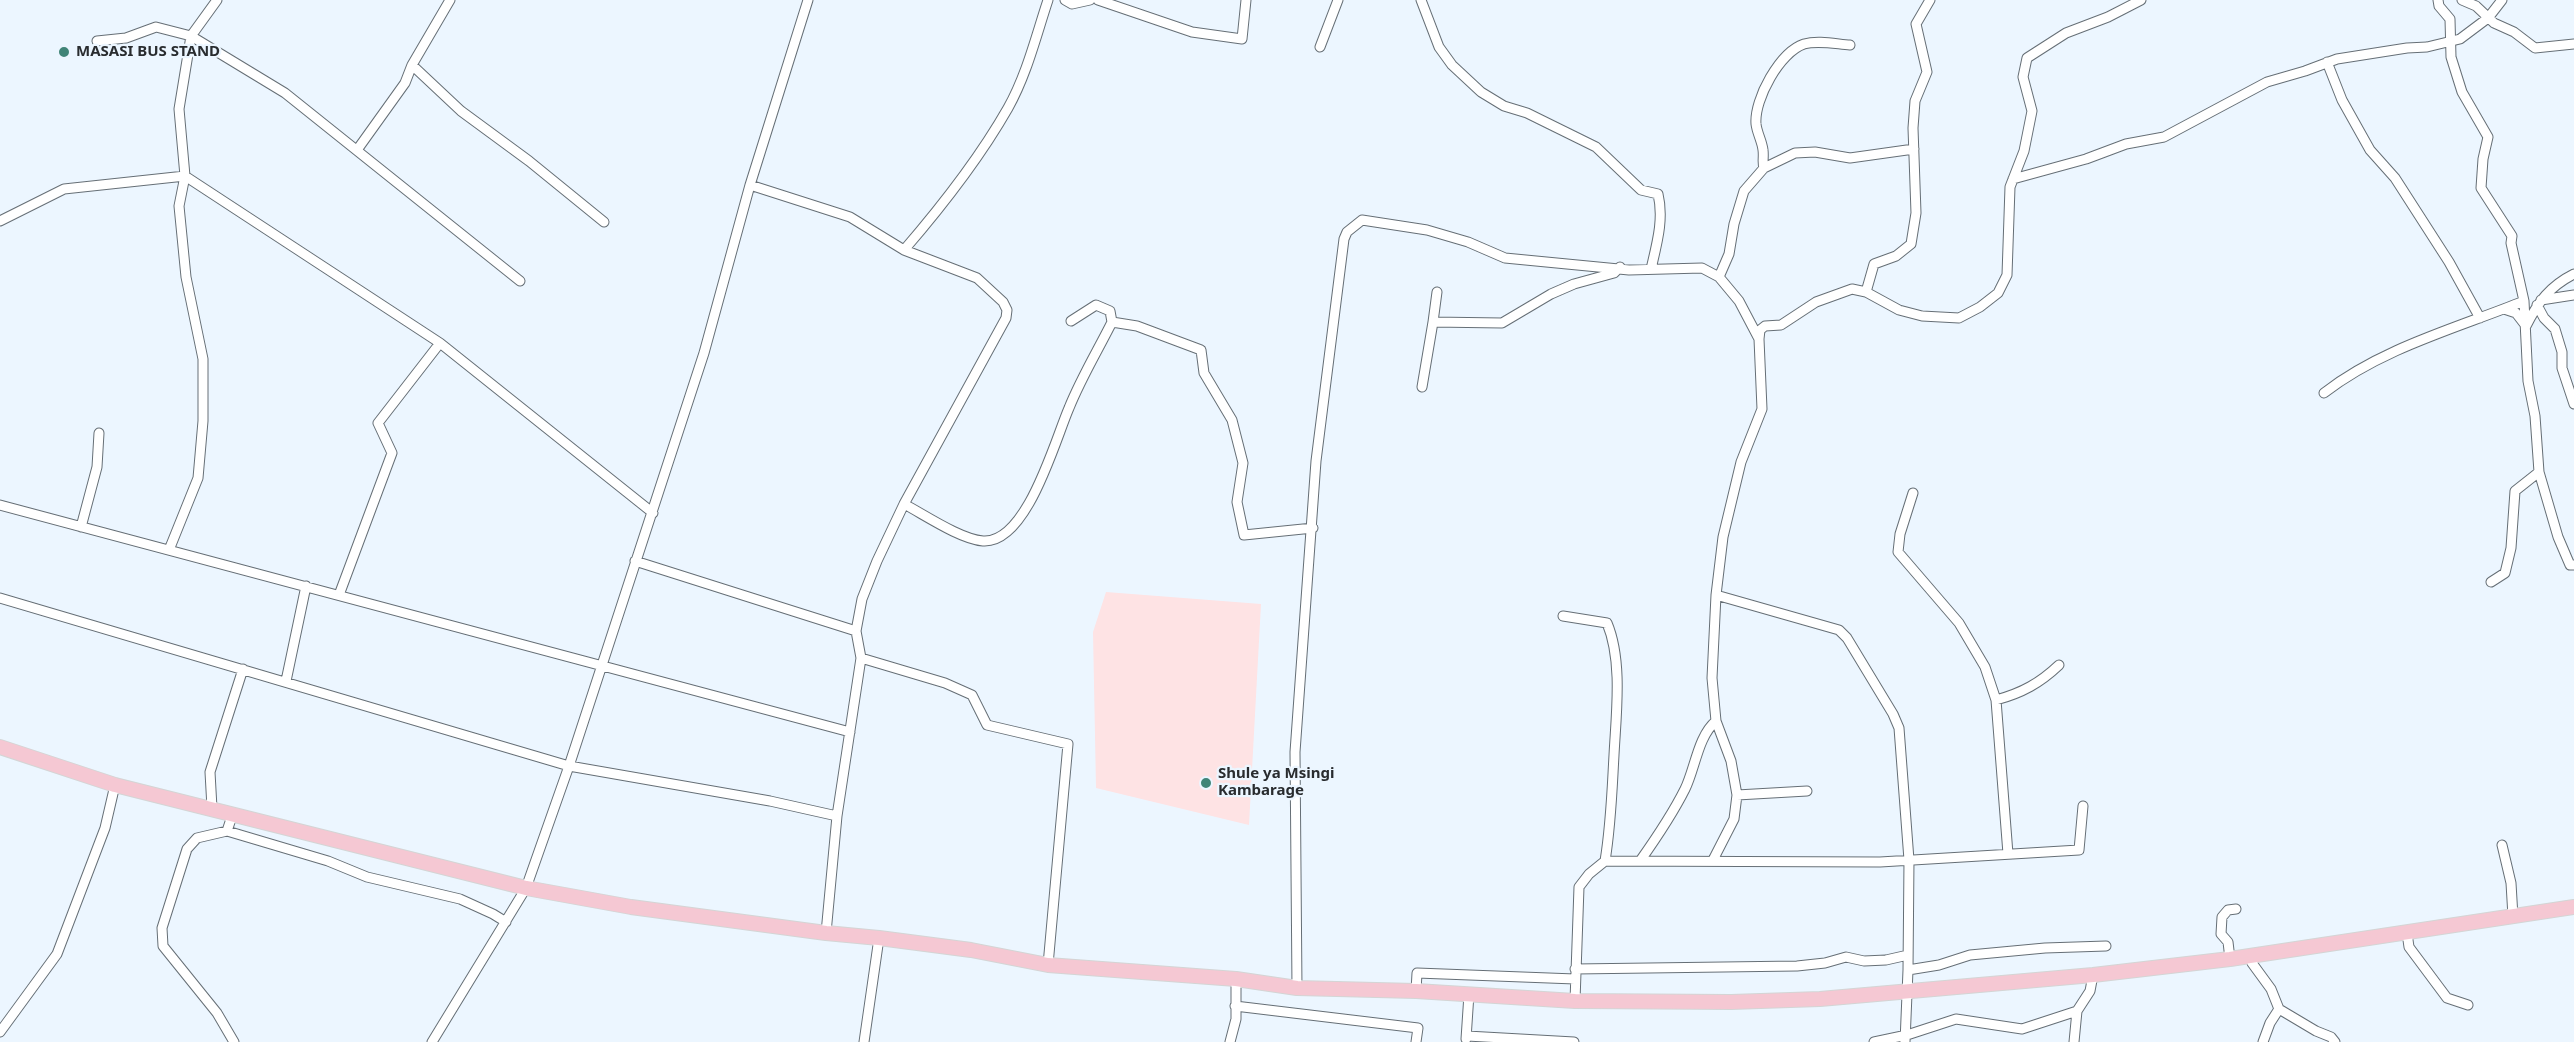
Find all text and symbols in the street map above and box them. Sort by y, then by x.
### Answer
place label: MASASI BUS STAND [76,43,220,61]
marker: MASASI BUS STAND [57,45,71,59]
place label: Shule ya Msingi Kambarage [1218,765,1334,800]
marker: Shule ya Msingi Kambarage [1199,776,1213,790]

